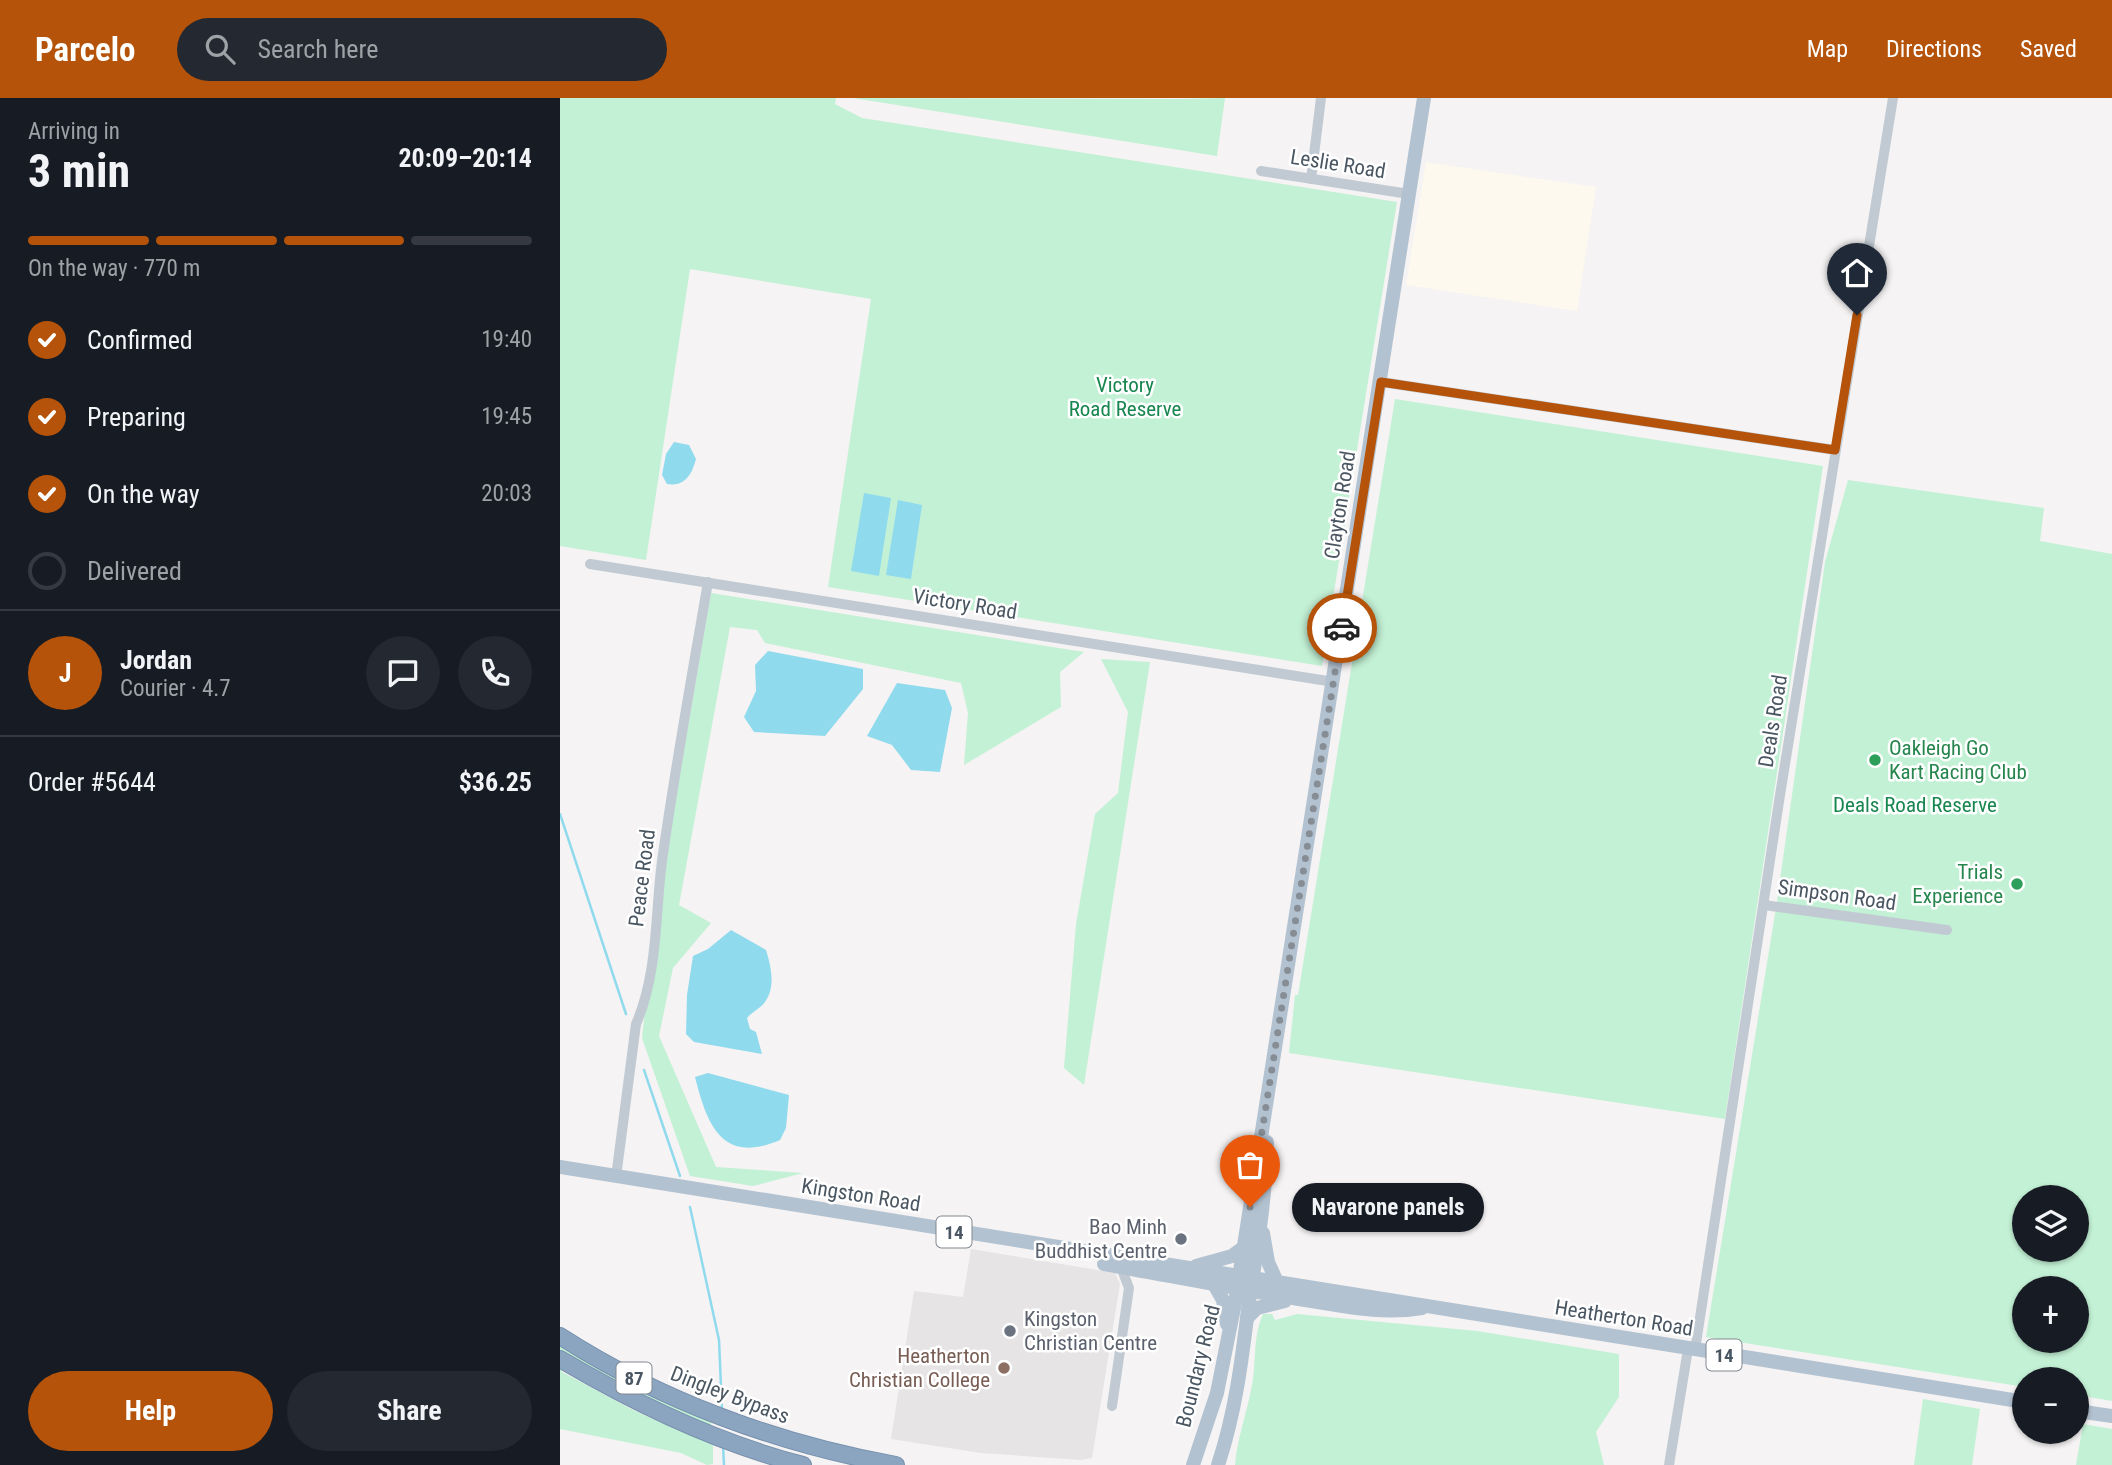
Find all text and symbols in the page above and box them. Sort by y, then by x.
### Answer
search box [177,18,667,81]
text: Parcelo [35,30,135,69]
icon: search [201,30,239,68]
text: Search here [257,34,378,64]
text: Map [1807,35,1848,63]
text: Directions [1886,35,1982,63]
text: Saved [2020,35,2077,63]
text: Arriving in [28,118,120,145]
text: 20:09–20:14 [398,143,532,173]
text: 3 min [28,144,130,198]
street label: Leslie Road [1289,145,1387,183]
pin [1827,243,1887,315]
icon: home [1838,254,1876,292]
text: On the way · 770 m [28,255,200,282]
icon: check [28,321,66,359]
text: Confirmed [87,325,193,355]
text: 19:40 [481,326,532,353]
park label: Victory Road Reserve [1069,373,1181,421]
icon: check [28,398,66,436]
text: Preparing [87,402,186,432]
text: 19:45 [481,403,532,430]
street label: Clayton Road [1320,449,1360,561]
icon: check [28,475,66,513]
text: On the way [87,479,200,509]
text: 20:03 [481,480,532,507]
text: Delivered [87,556,182,586]
street label: Victory Road [911,584,1019,624]
courier [1307,593,1377,663]
icon: car [1323,609,1361,647]
button: chat [366,636,440,710]
button: phone [458,636,532,710]
text: Jordan [120,645,192,675]
text: J [59,658,71,688]
street label: Deals Road [1754,673,1792,769]
text: Courier · 4.7 [120,675,231,702]
place label: Oakleigh Go Kart Racing Club [1889,736,2027,784]
marker: Oakleigh Go Kart Racing Club [1867,752,1883,768]
text: Order #5644 [28,767,156,797]
text: $36.25 [459,767,532,797]
park label: Deals Road Reserve [1833,793,1997,817]
street label: Peace Road [624,828,660,928]
place label: Trials Experience [1912,860,2003,908]
street label: Simpson Road [1776,875,1898,915]
marker: Trials Experience [2009,876,2025,892]
pin [1220,1135,1280,1207]
icon: bag [1231,1146,1269,1184]
street label: Kingston Road [800,1174,922,1216]
callout: Navarone panels [1292,1182,1484,1232]
map controls [2012,1185,2089,1444]
button: layers [2012,1185,2089,1262]
text: Navarone panels [1312,1194,1464,1221]
place label: Bao Minh Buddhist Centre [1035,1215,1167,1263]
road number: 14 [936,1216,972,1248]
marker: Bao Minh Buddhist Centre [1173,1231,1189,1247]
button: + [2012,1276,2089,1353]
street label: Heatherton Road [1553,1295,1695,1341]
street label: Boundary Road [1171,1302,1225,1430]
place label: Kingston Christian Centre [1024,1307,1157,1355]
marker: Kingston Christian Centre [1002,1323,1018,1339]
road number: 14 [1706,1340,1742,1371]
place label: Heatherton Christian College [849,1344,990,1392]
marker: Heatherton Christian College [996,1360,1012,1376]
street label: Dingley Bypass [667,1361,793,1429]
road number: 87 [616,1362,652,1394]
button: − [2012,1367,2089,1444]
button: Help [28,1371,273,1451]
button: Share [287,1371,532,1451]

